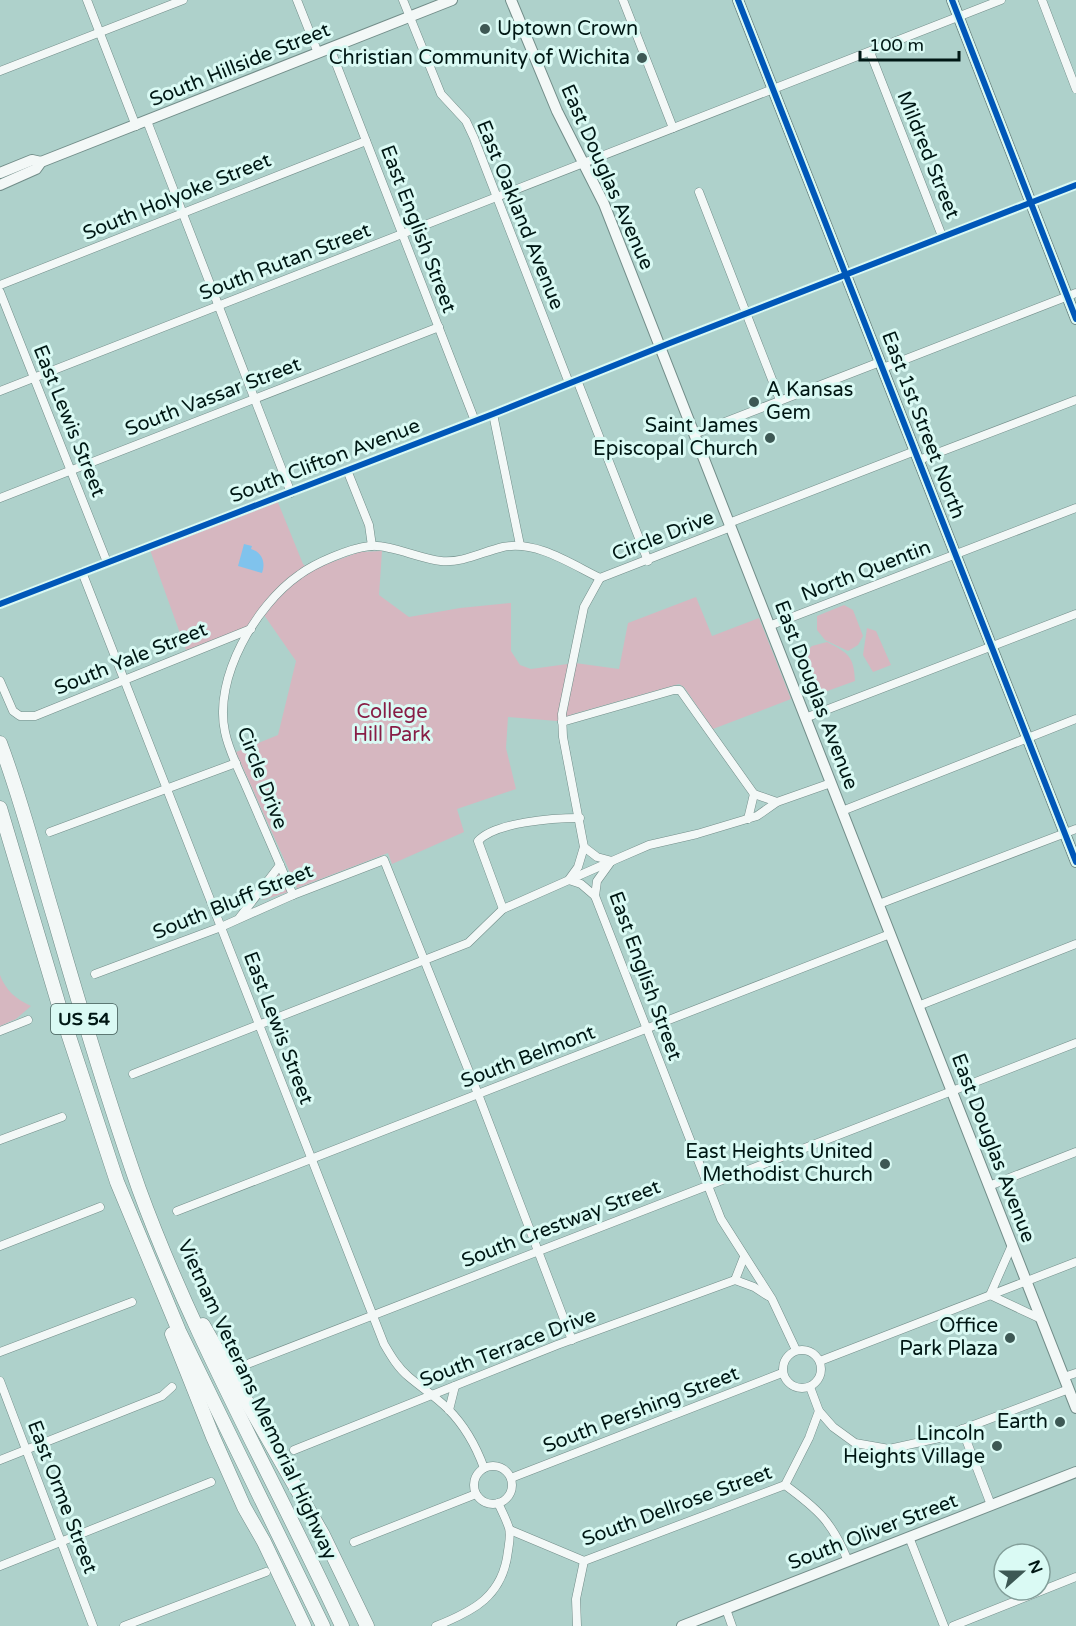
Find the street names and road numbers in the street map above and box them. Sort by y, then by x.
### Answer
street label: South Hillside Street [146,18,334,112]
street label: East Douglas Avenue [555,81,659,273]
street label: Mildred Street [892,88,965,223]
street label: East Oakland Avenue [471,117,569,313]
street label: East English Street [375,142,461,317]
street label: South Holyoke Street [79,148,275,246]
street label: South Rutan Street [196,218,374,306]
street label: East 1st Street North [876,328,970,522]
street label: East Lewis Street [28,342,111,501]
street label: South Vassar Street [122,352,305,442]
street label: South Clifton Avenue [227,414,423,508]
street label: Circle Drive [608,506,718,566]
street label: North Quentin [798,535,934,607]
street label: East Douglas Avenue [769,597,863,793]
street label: South Yale Street [51,617,211,701]
street label: Circle Drive [232,723,292,833]
street label: South Bluff Street [150,859,317,945]
street label: East English Street [603,888,687,1064]
street label: East Lewis Street [238,948,318,1108]
road number: US 54 [51,1004,117,1034]
street label: South Belmont [457,1020,599,1094]
street label: East Douglas Avenue [946,1050,1040,1246]
street label: South Crestway Street [458,1175,664,1273]
street label: Vietnam Veterans Memorial Highway [172,1236,342,1564]
street label: South Terrace Drive [416,1303,600,1393]
street label: South Pershing Street [540,1361,743,1458]
street label: East Orme Street [22,1417,102,1577]
street label: South Dellrose Street [579,1460,776,1552]
street label: South Oliver Street [785,1489,961,1575]

